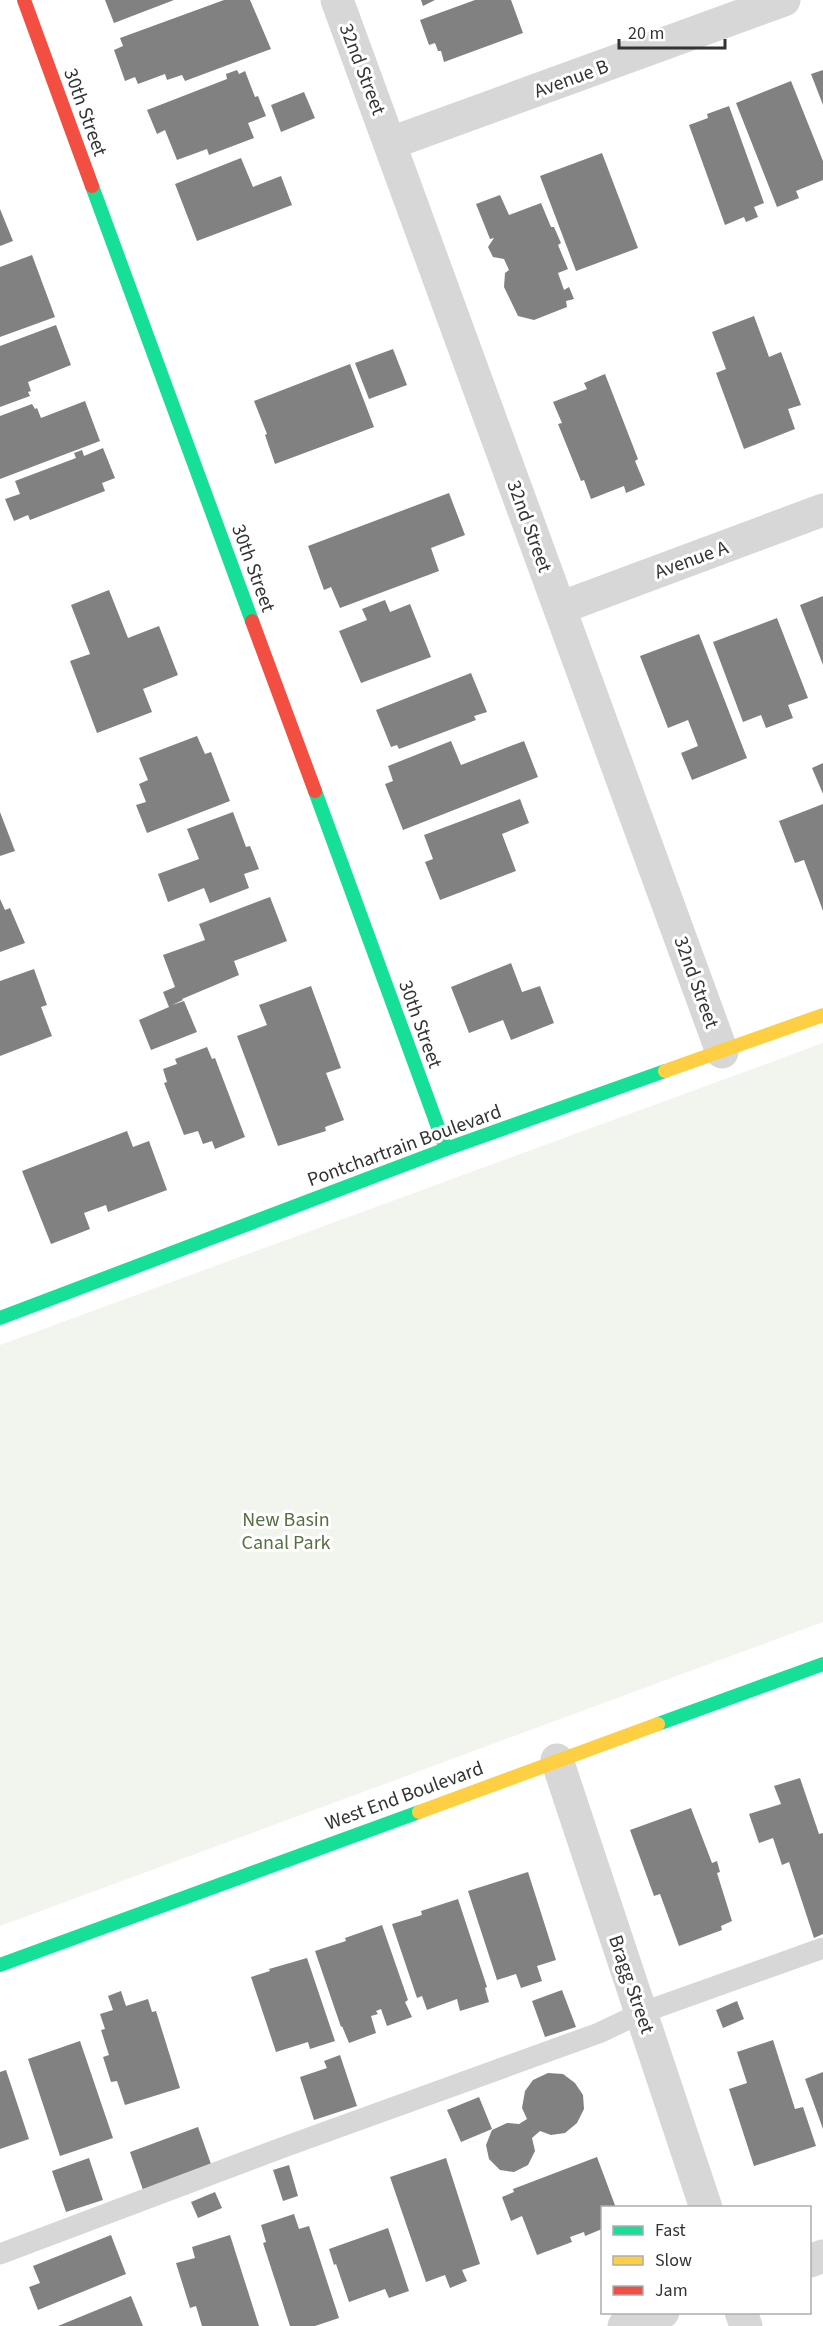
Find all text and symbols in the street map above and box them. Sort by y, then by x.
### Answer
scale bar [619,12,726,50]
street label: 32nd Street [332,20,392,119]
text: 20 m [628,21,664,46]
street label: Avenue B [530,53,612,105]
street label: 30th Street [56,64,114,160]
street label: 32nd Street [499,476,559,576]
street label: 30th Street [224,520,282,616]
street label: Avenue A [651,534,732,586]
street label: 32nd Street [666,932,726,1032]
street label: 30th Street [391,976,449,1072]
street label: Pontchartrain Boulevard [303,1098,505,1194]
park label: New Basin Canal Park [241,1506,331,1557]
street label: West End Boulevard [321,1754,487,1838]
street label: Bragg Street [601,1931,661,2038]
legend [601,2206,811,2314]
text: Fast [655,2218,686,2243]
text: Slow [655,2248,692,2273]
text: Jam [655,2278,688,2303]

